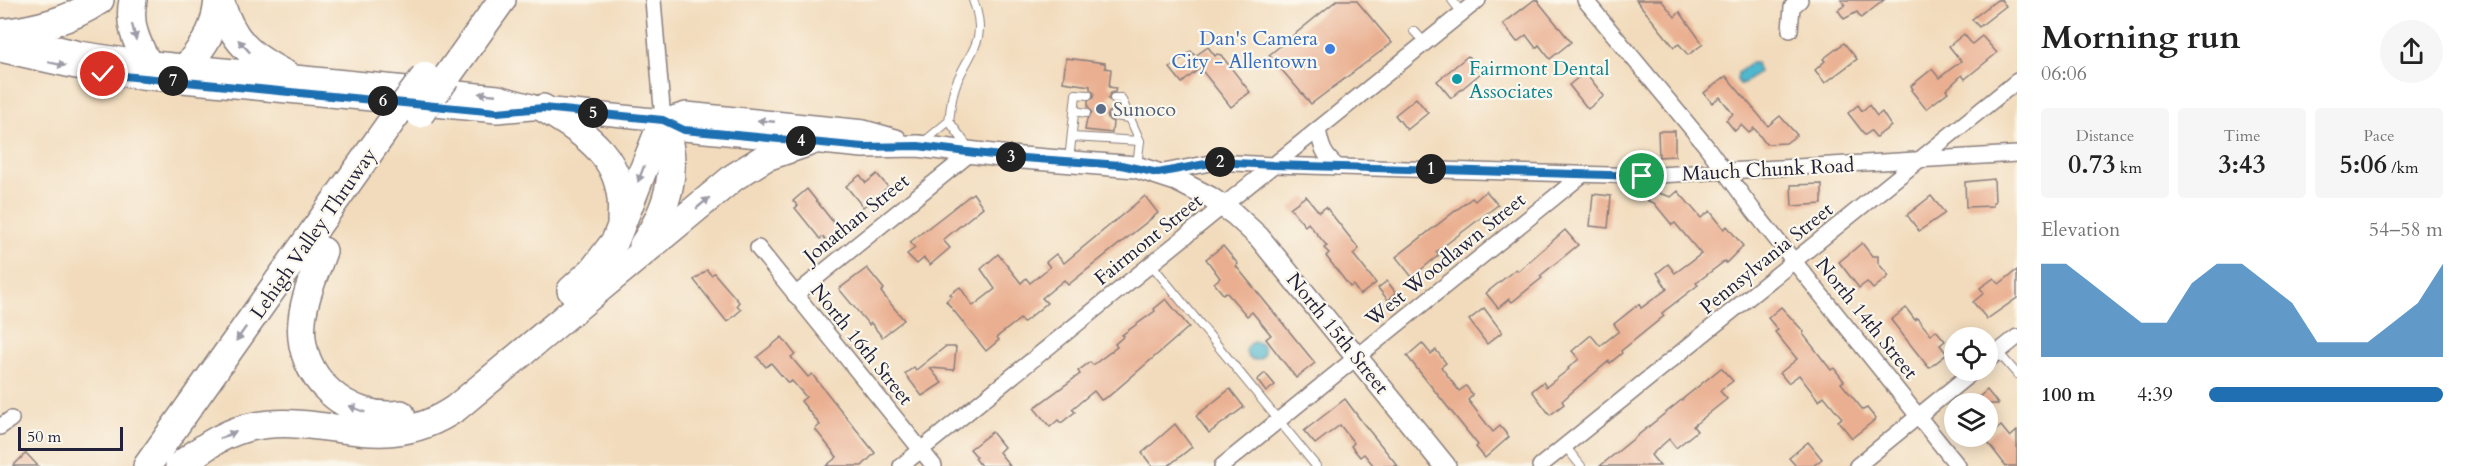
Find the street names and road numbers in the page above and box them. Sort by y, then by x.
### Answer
street label: Lehigh Valley Thruway [244,142,383,324]
street label: Mauch Chunk Road [1681,151,1855,187]
street label: Jonathan Street [796,167,915,271]
street label: West Woodlawn Street [1359,186,1531,333]
street label: Fairmont Street [1089,187,1209,291]
street label: Pennsylvania Street [1694,196,1839,320]
street label: North 14th Street [1809,252,1924,385]
street label: North 15th Street [1280,267,1395,400]
street label: North 16th Street [804,278,919,411]

